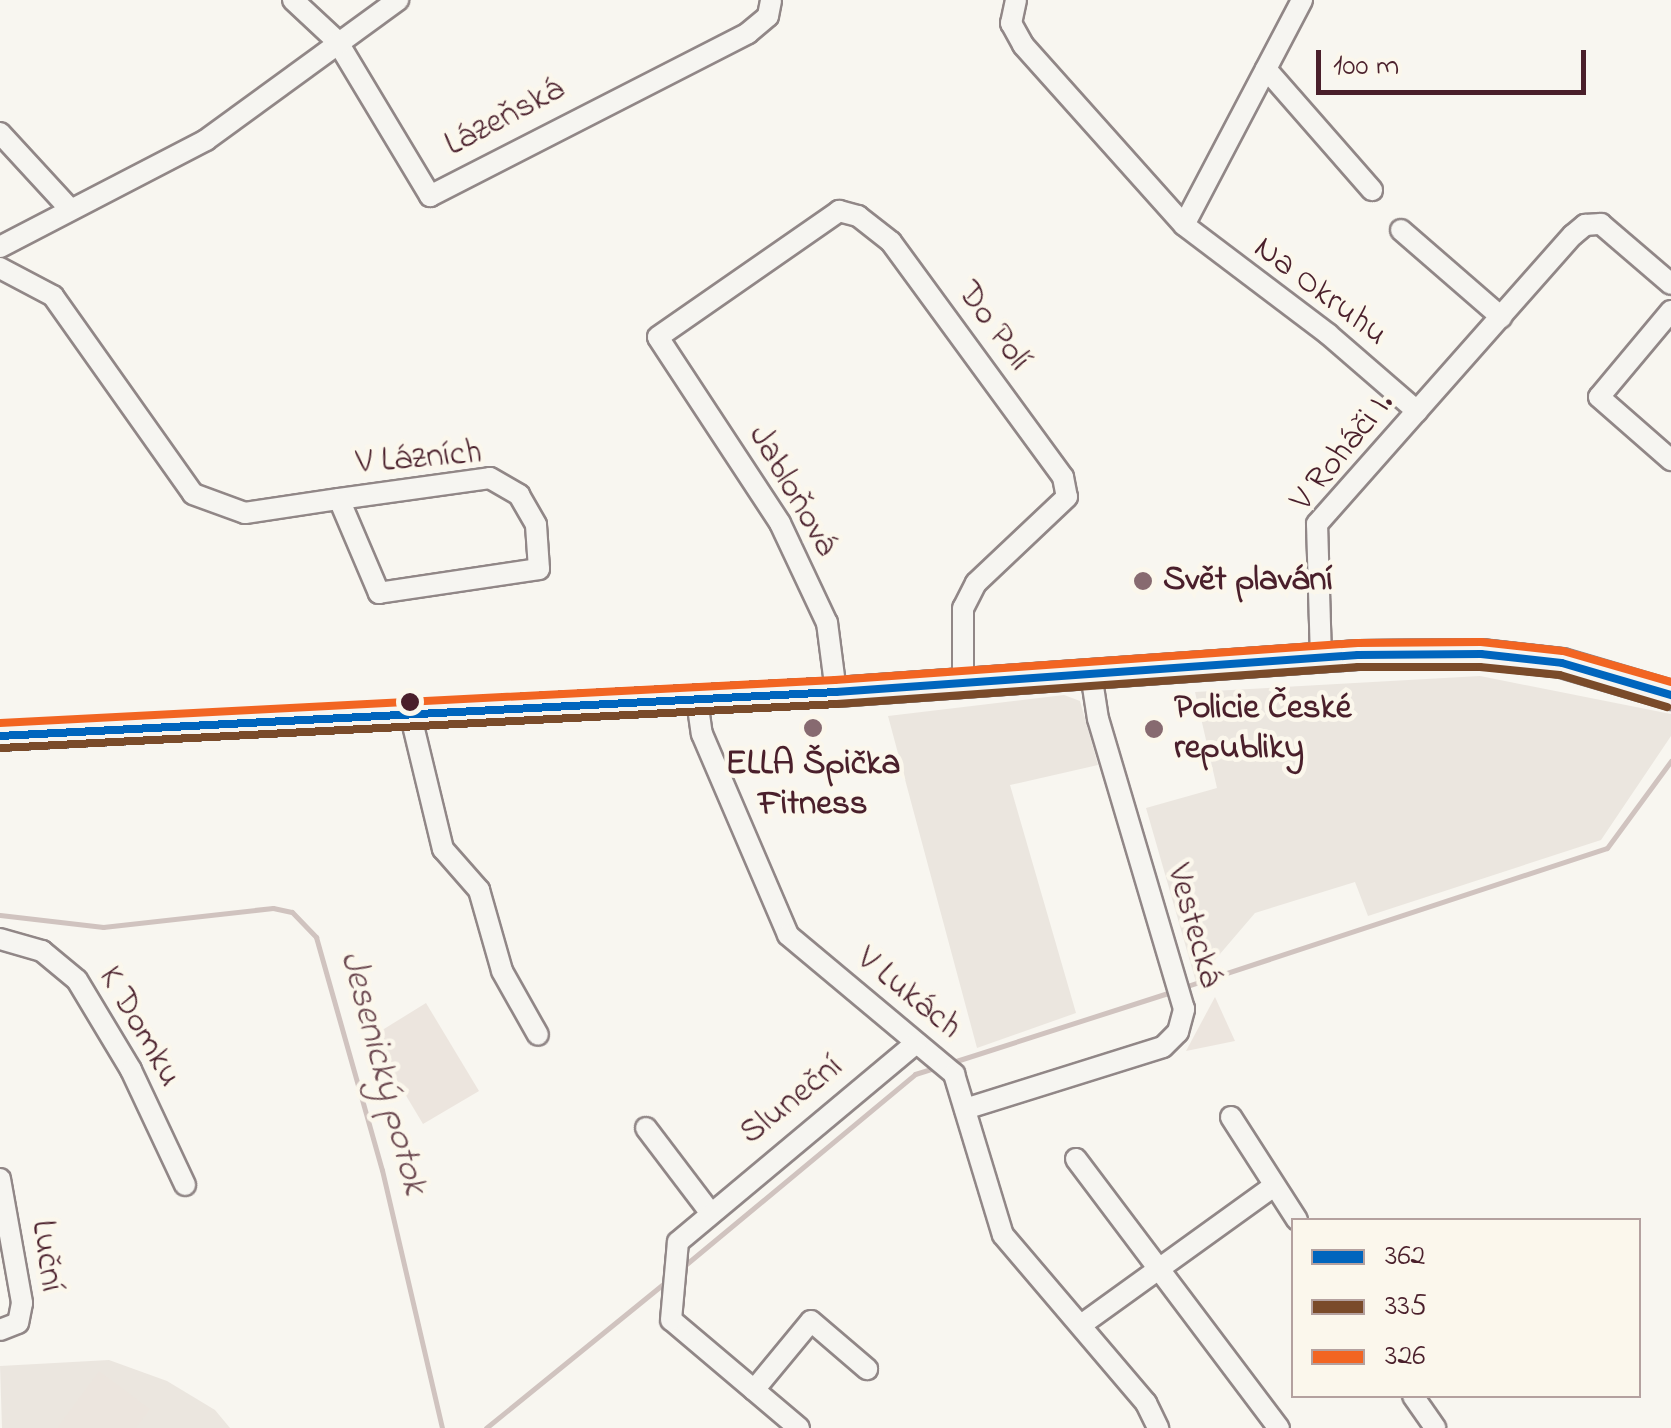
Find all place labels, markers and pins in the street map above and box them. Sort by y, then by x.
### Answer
place label: Svět plavání [1163,560,1333,602]
marker: Svět plavání [1132,570,1154,592]
place label: Policie České republiky [1174,688,1351,770]
unlabelled marker [400,692,420,712]
marker: ELLA Špička Fitness [802,717,824,739]
marker: Policie České republiky [1143,718,1165,740]
place label: ELLA Špička Fitness [726,744,900,826]

